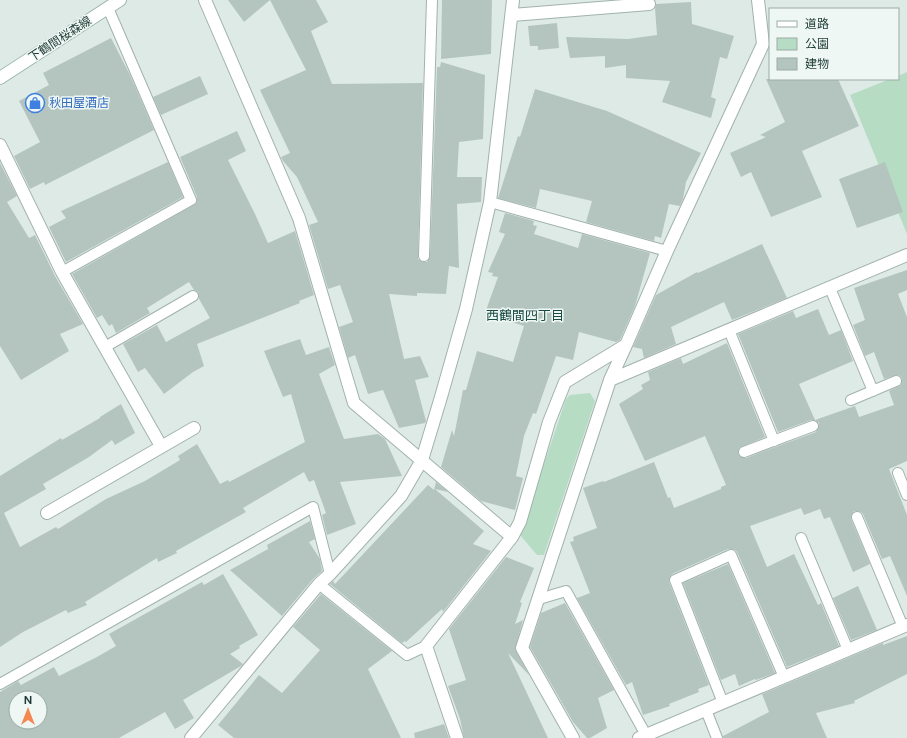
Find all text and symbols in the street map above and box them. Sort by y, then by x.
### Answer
legend [769,8,899,80]
street label: 下鶴間桜森線 [26,14,94,64]
text: 道路 [805,17,829,31]
text: 公園 [805,37,829,51]
text: 建物 [805,57,829,71]
shop icon: 秋田屋酒店 [24,92,46,114]
place label: 秋田屋酒店 [49,96,109,110]
district label: 西鶴間四丁目 [486,308,564,323]
north arrow [8,690,48,730]
text: N [24,694,32,707]

